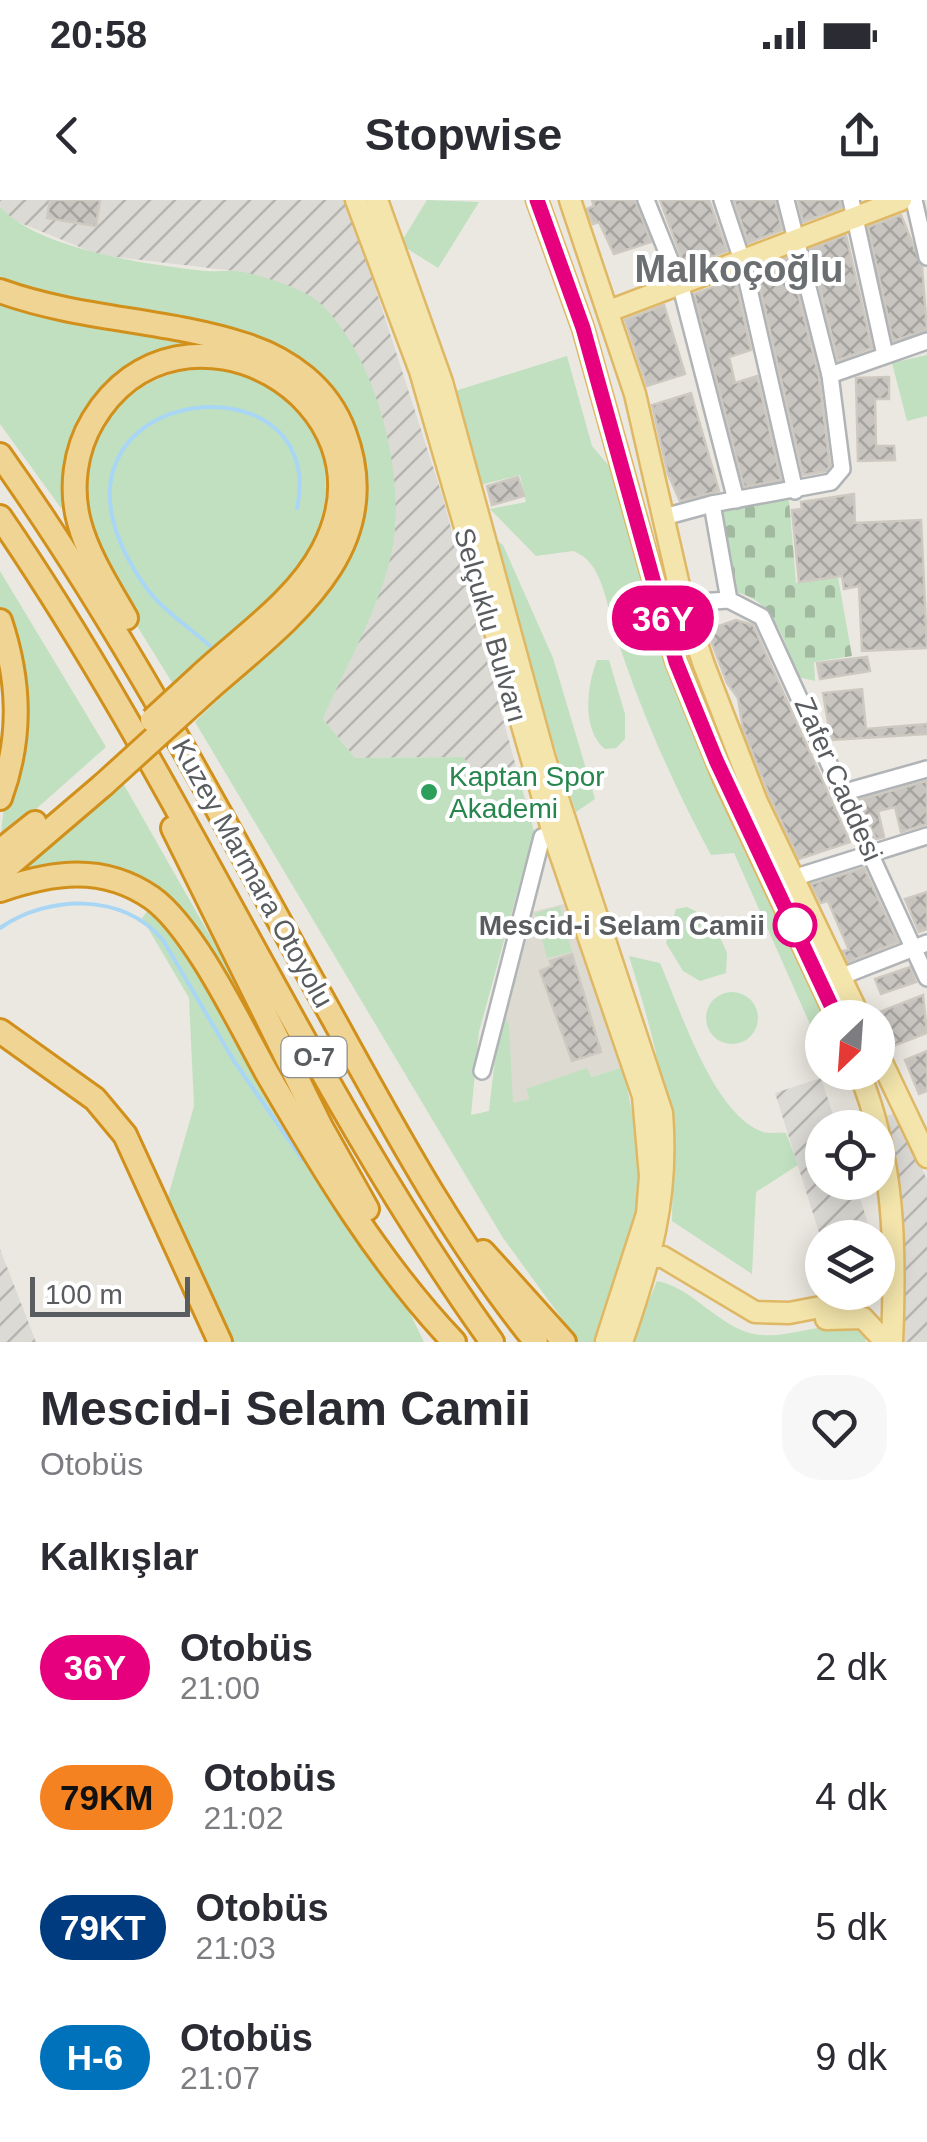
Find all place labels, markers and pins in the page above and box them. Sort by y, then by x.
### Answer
place label: Kaptan Spor Akademi [449,761,605,824]
marker: Kaptan Spor Akademi [418,781,440,803]
marker: Mescid-i Selam Camii [774,904,816,946]
place label: Mescid-i Selam Camii [479,910,765,941]

